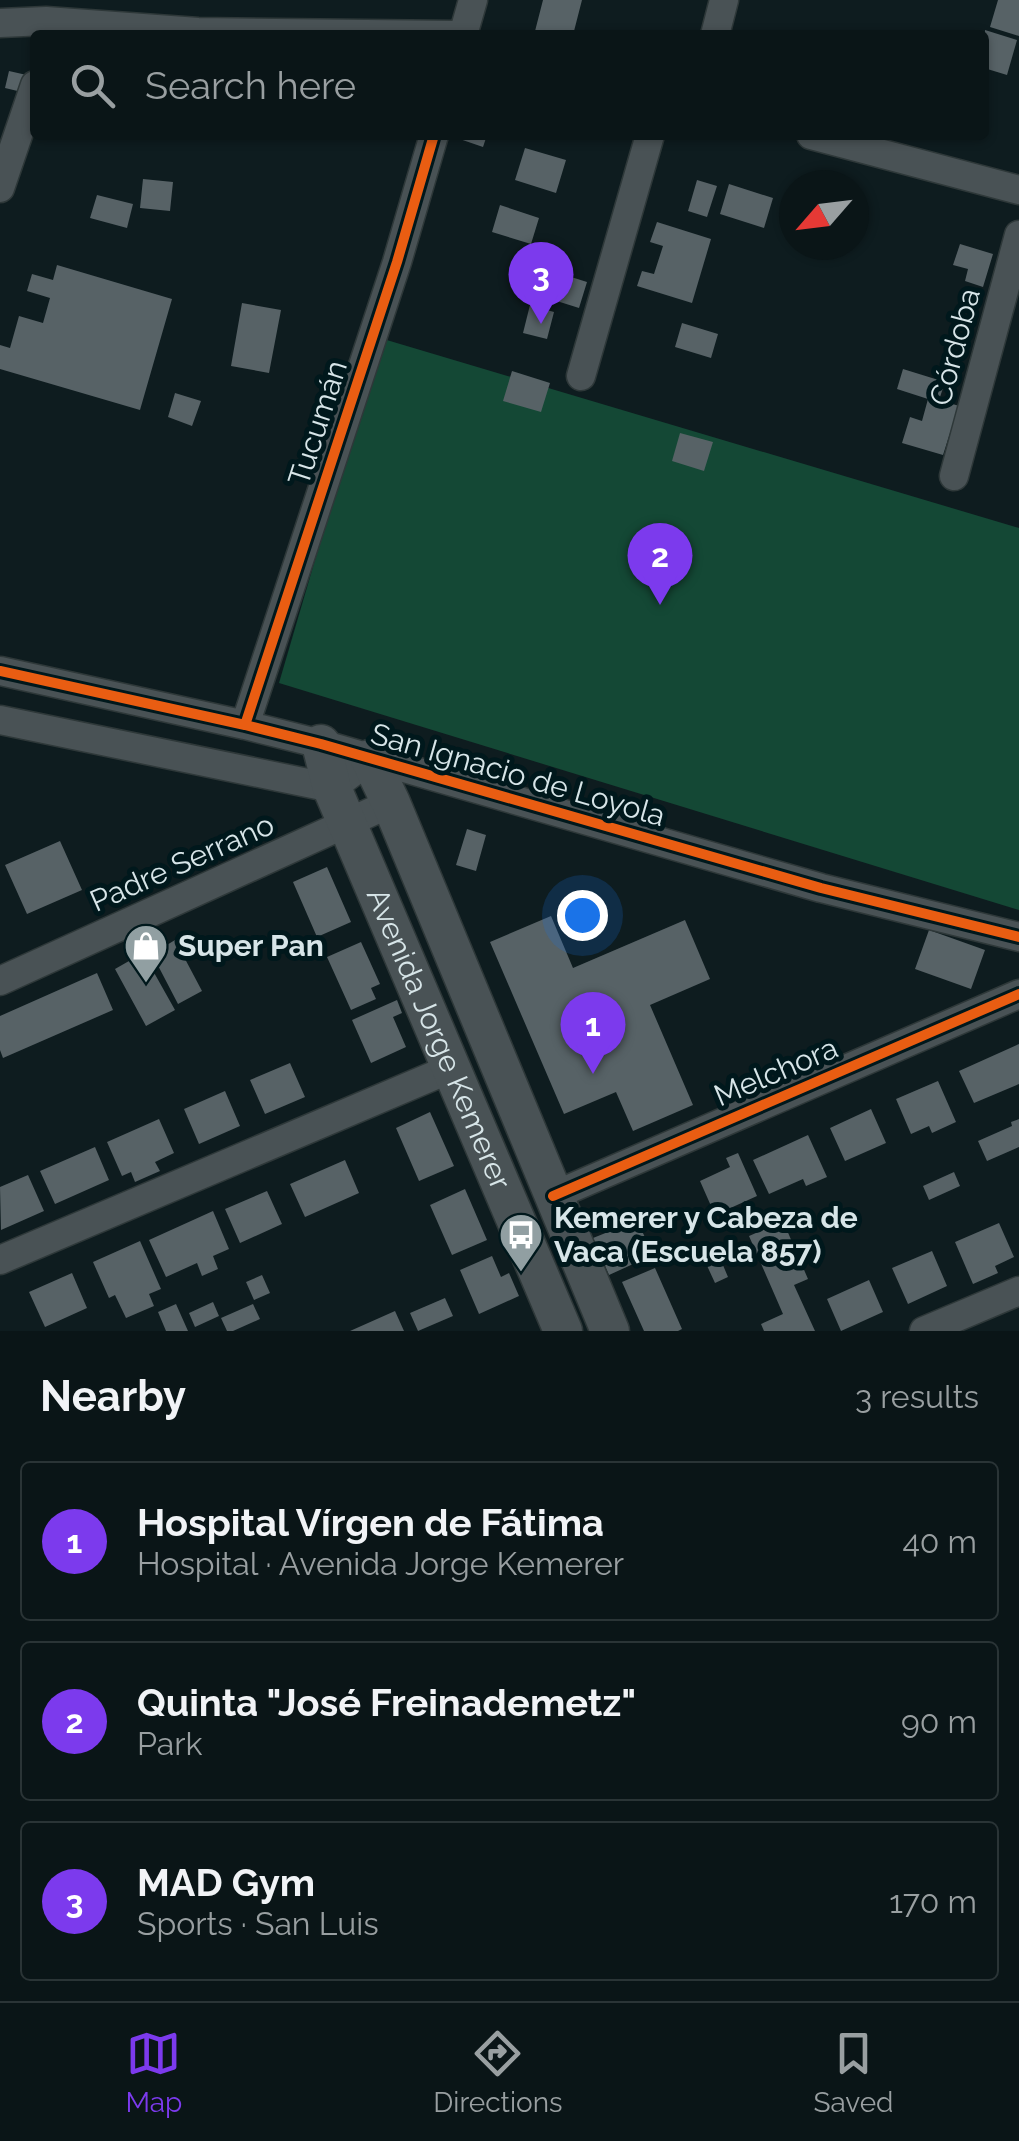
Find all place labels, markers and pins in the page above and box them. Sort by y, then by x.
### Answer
pin: 3 [508,242,574,324]
pin: 2 [628,522,692,605]
shop icon: Super Pan [123,923,169,984]
place label: Super Pan [178,928,324,963]
pin: 1 [560,992,626,1074]
place label: Kemerer y Cabeza de Vaca (Escuela 857) [554,1200,858,1269]
bus stop icon: Kemerer y Cabeza de Vaca (Escuela 857) [498,1212,544,1273]

